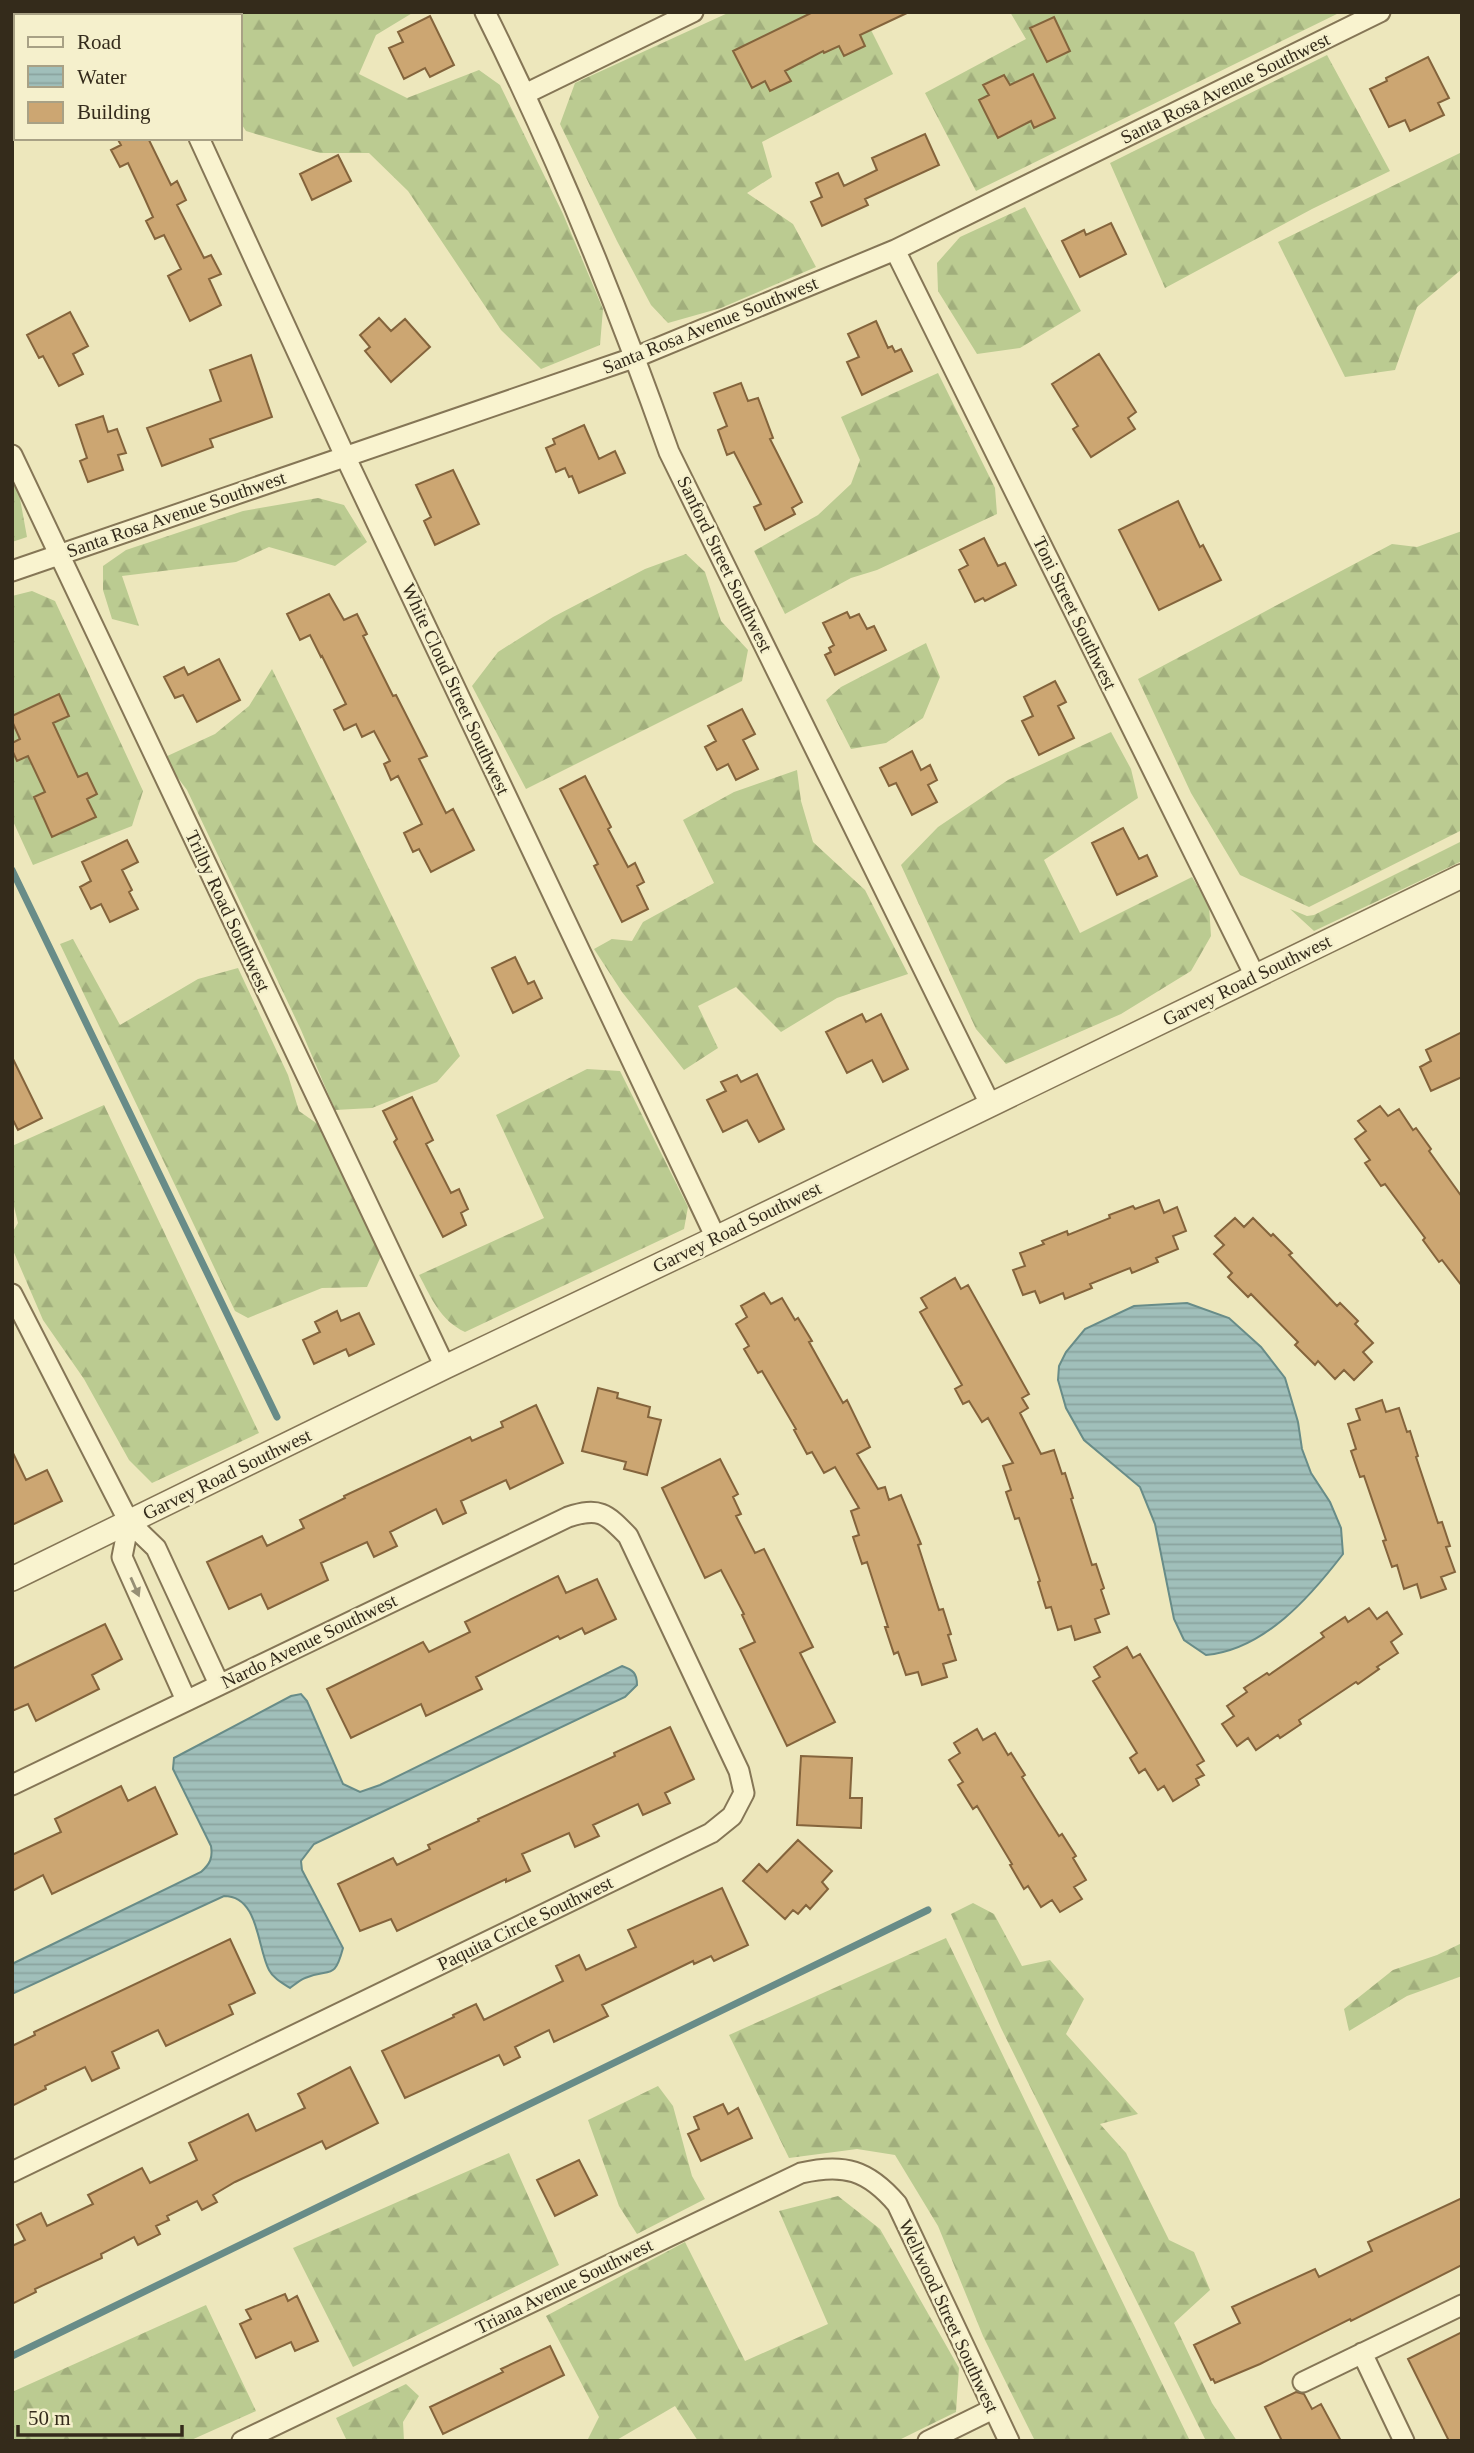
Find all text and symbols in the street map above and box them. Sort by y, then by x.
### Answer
legend [14,14,242,140]
street label: Santa Rosa Avenue Southwest [1117,28,1334,148]
text: Road [77,30,122,54]
text: Water [77,65,127,89]
text: Building [77,100,151,124]
street label: Santa Rosa Avenue Southwest [599,272,821,378]
street label: Santa Rosa Avenue Southwest [64,466,289,561]
street label: Sanford Street Southwest [673,473,777,656]
street label: Toni Street Southwest [1029,533,1121,694]
street label: White Cloud Street Southwest [398,580,515,799]
street label: Trilby Road Southwest [181,827,275,996]
street label: Garvey Road Southwest [1159,930,1335,1030]
street label: Garvey Road Southwest [649,1177,825,1277]
street label: Garvey Road Southwest [139,1424,315,1524]
one-way arrow [130,1576,141,1597]
street label: Nardo Avenue Southwest [218,1589,401,1693]
street label: Paquita Circle Southwest [434,1871,617,1975]
street label: Wellwood Street Southwest [895,2216,1003,2417]
street label: Triana Avenue Southwest [472,2234,657,2338]
scale bar [18,2394,182,2438]
text: 50 m [28,2406,71,2430]

